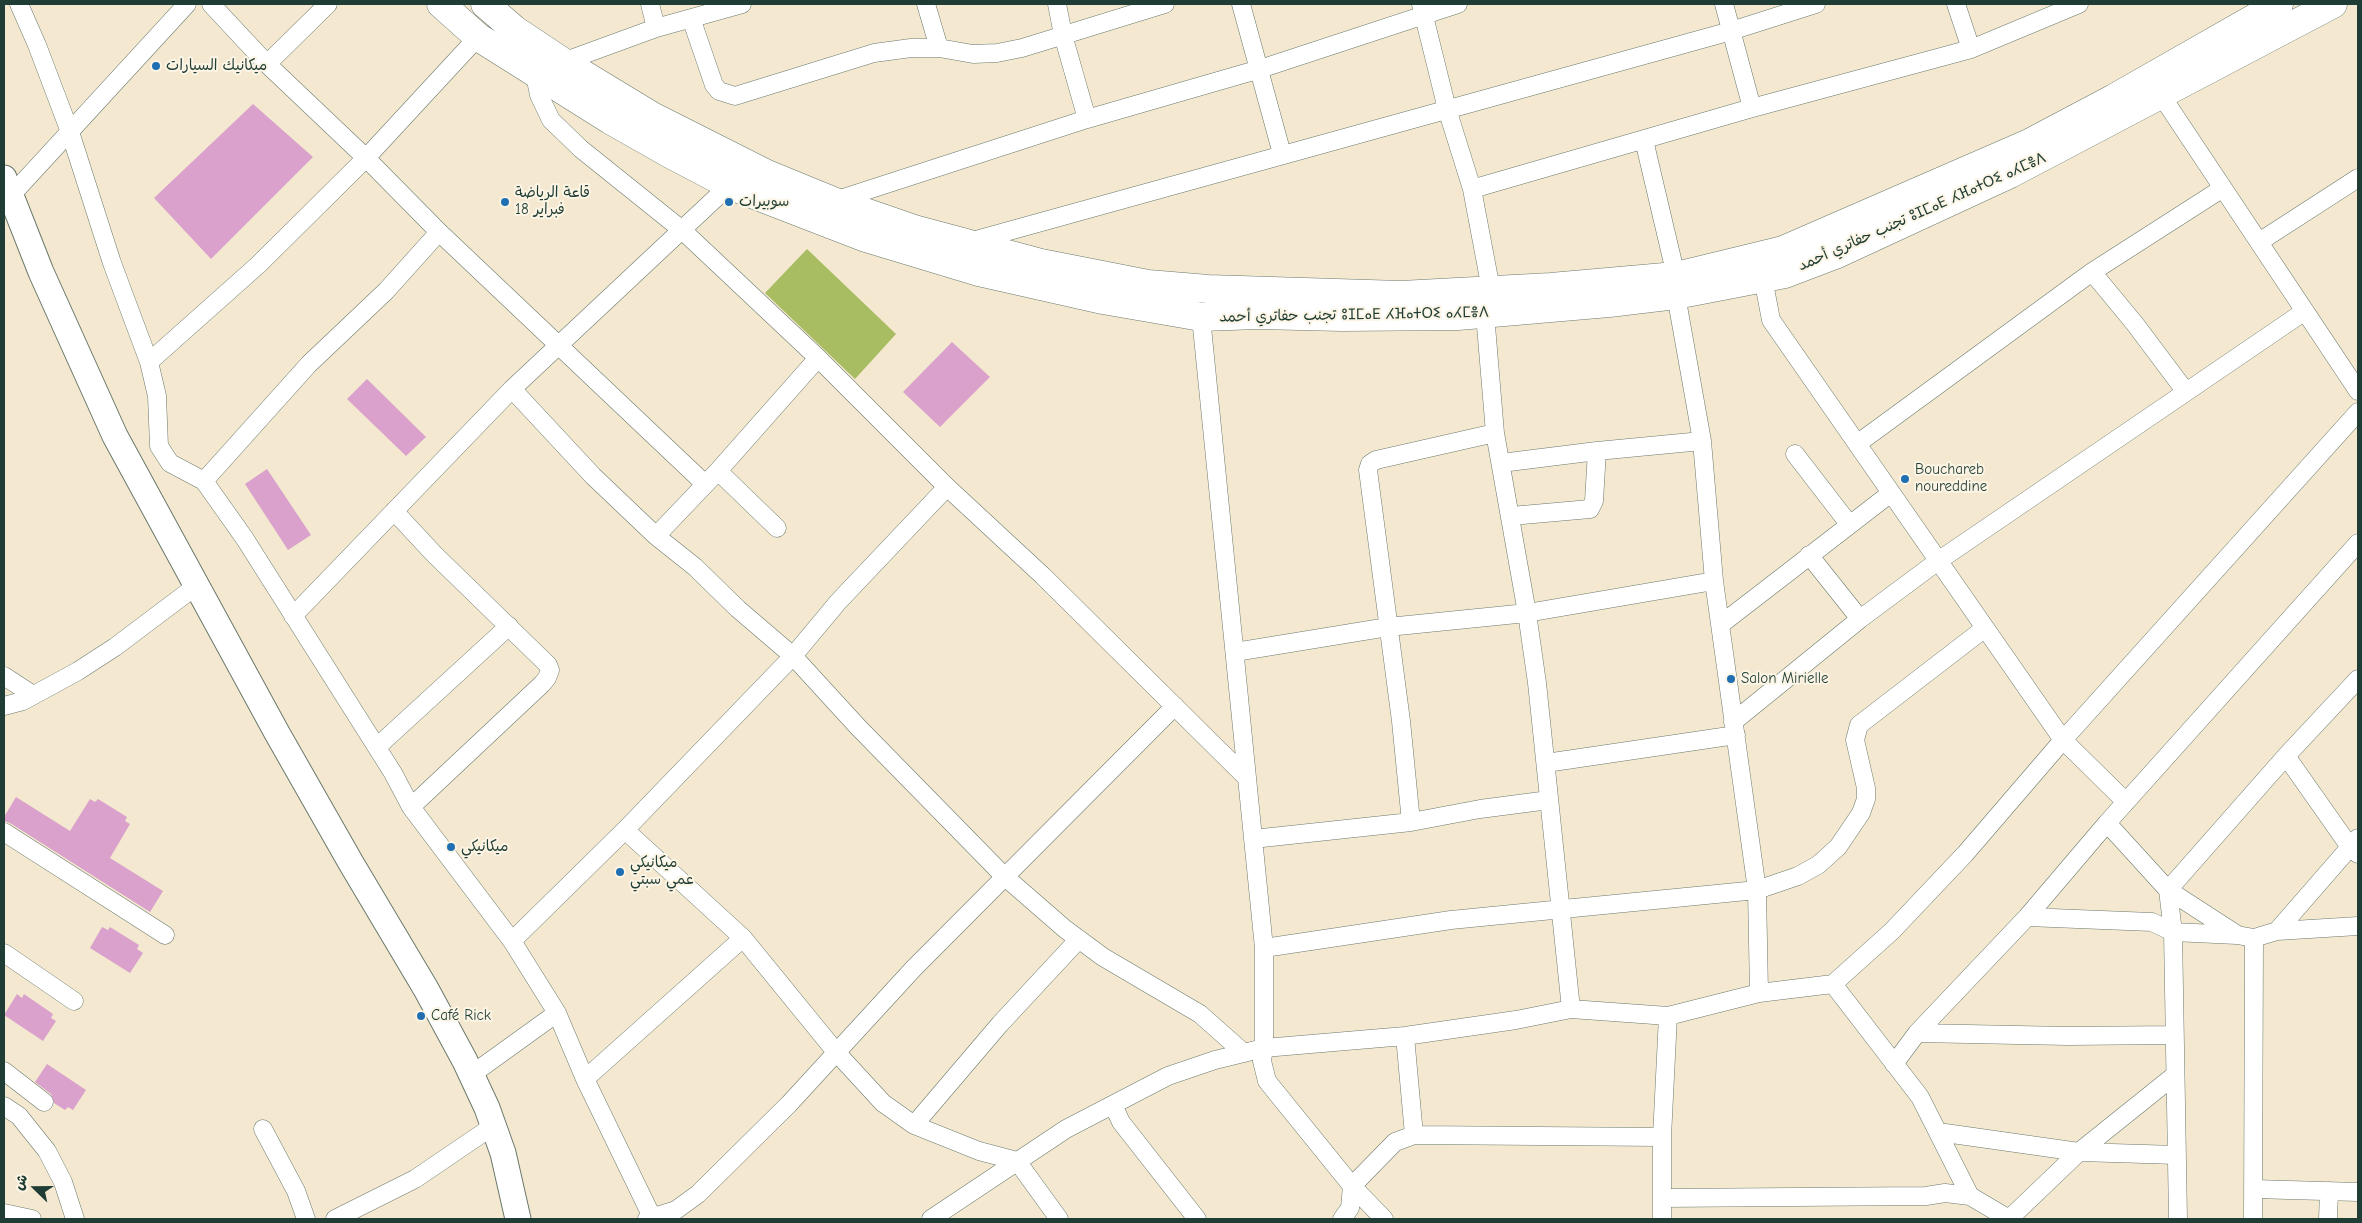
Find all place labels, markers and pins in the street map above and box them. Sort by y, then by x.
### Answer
place label: ميكانيك السيارات [166,57,267,75]
marker: ميكانيك السيارات [150,60,162,72]
place label: قاعة الرياضة 18 فبراير [515,184,590,219]
place label: سوبيرات [739,193,789,211]
marker: قاعة الرياضة 18 فبراير [499,196,511,208]
marker: سوبيرات [723,196,735,208]
place label: Bouchareb noureddine [1915,461,1987,496]
marker: Bouchareb noureddine [1899,473,1911,485]
place label: Salon Mirielle [1741,670,1828,688]
marker: Salon Mirielle [1725,673,1737,685]
place label: ميكانيكي [461,838,509,856]
marker: ميكانيكي [445,841,457,853]
place label: ميكانيكي عمي سبتي [630,854,694,889]
marker: ميكانيكي عمي سبتي [614,866,626,878]
place label: Café Rick [431,1007,491,1025]
marker: Café Rick [415,1010,427,1022]

